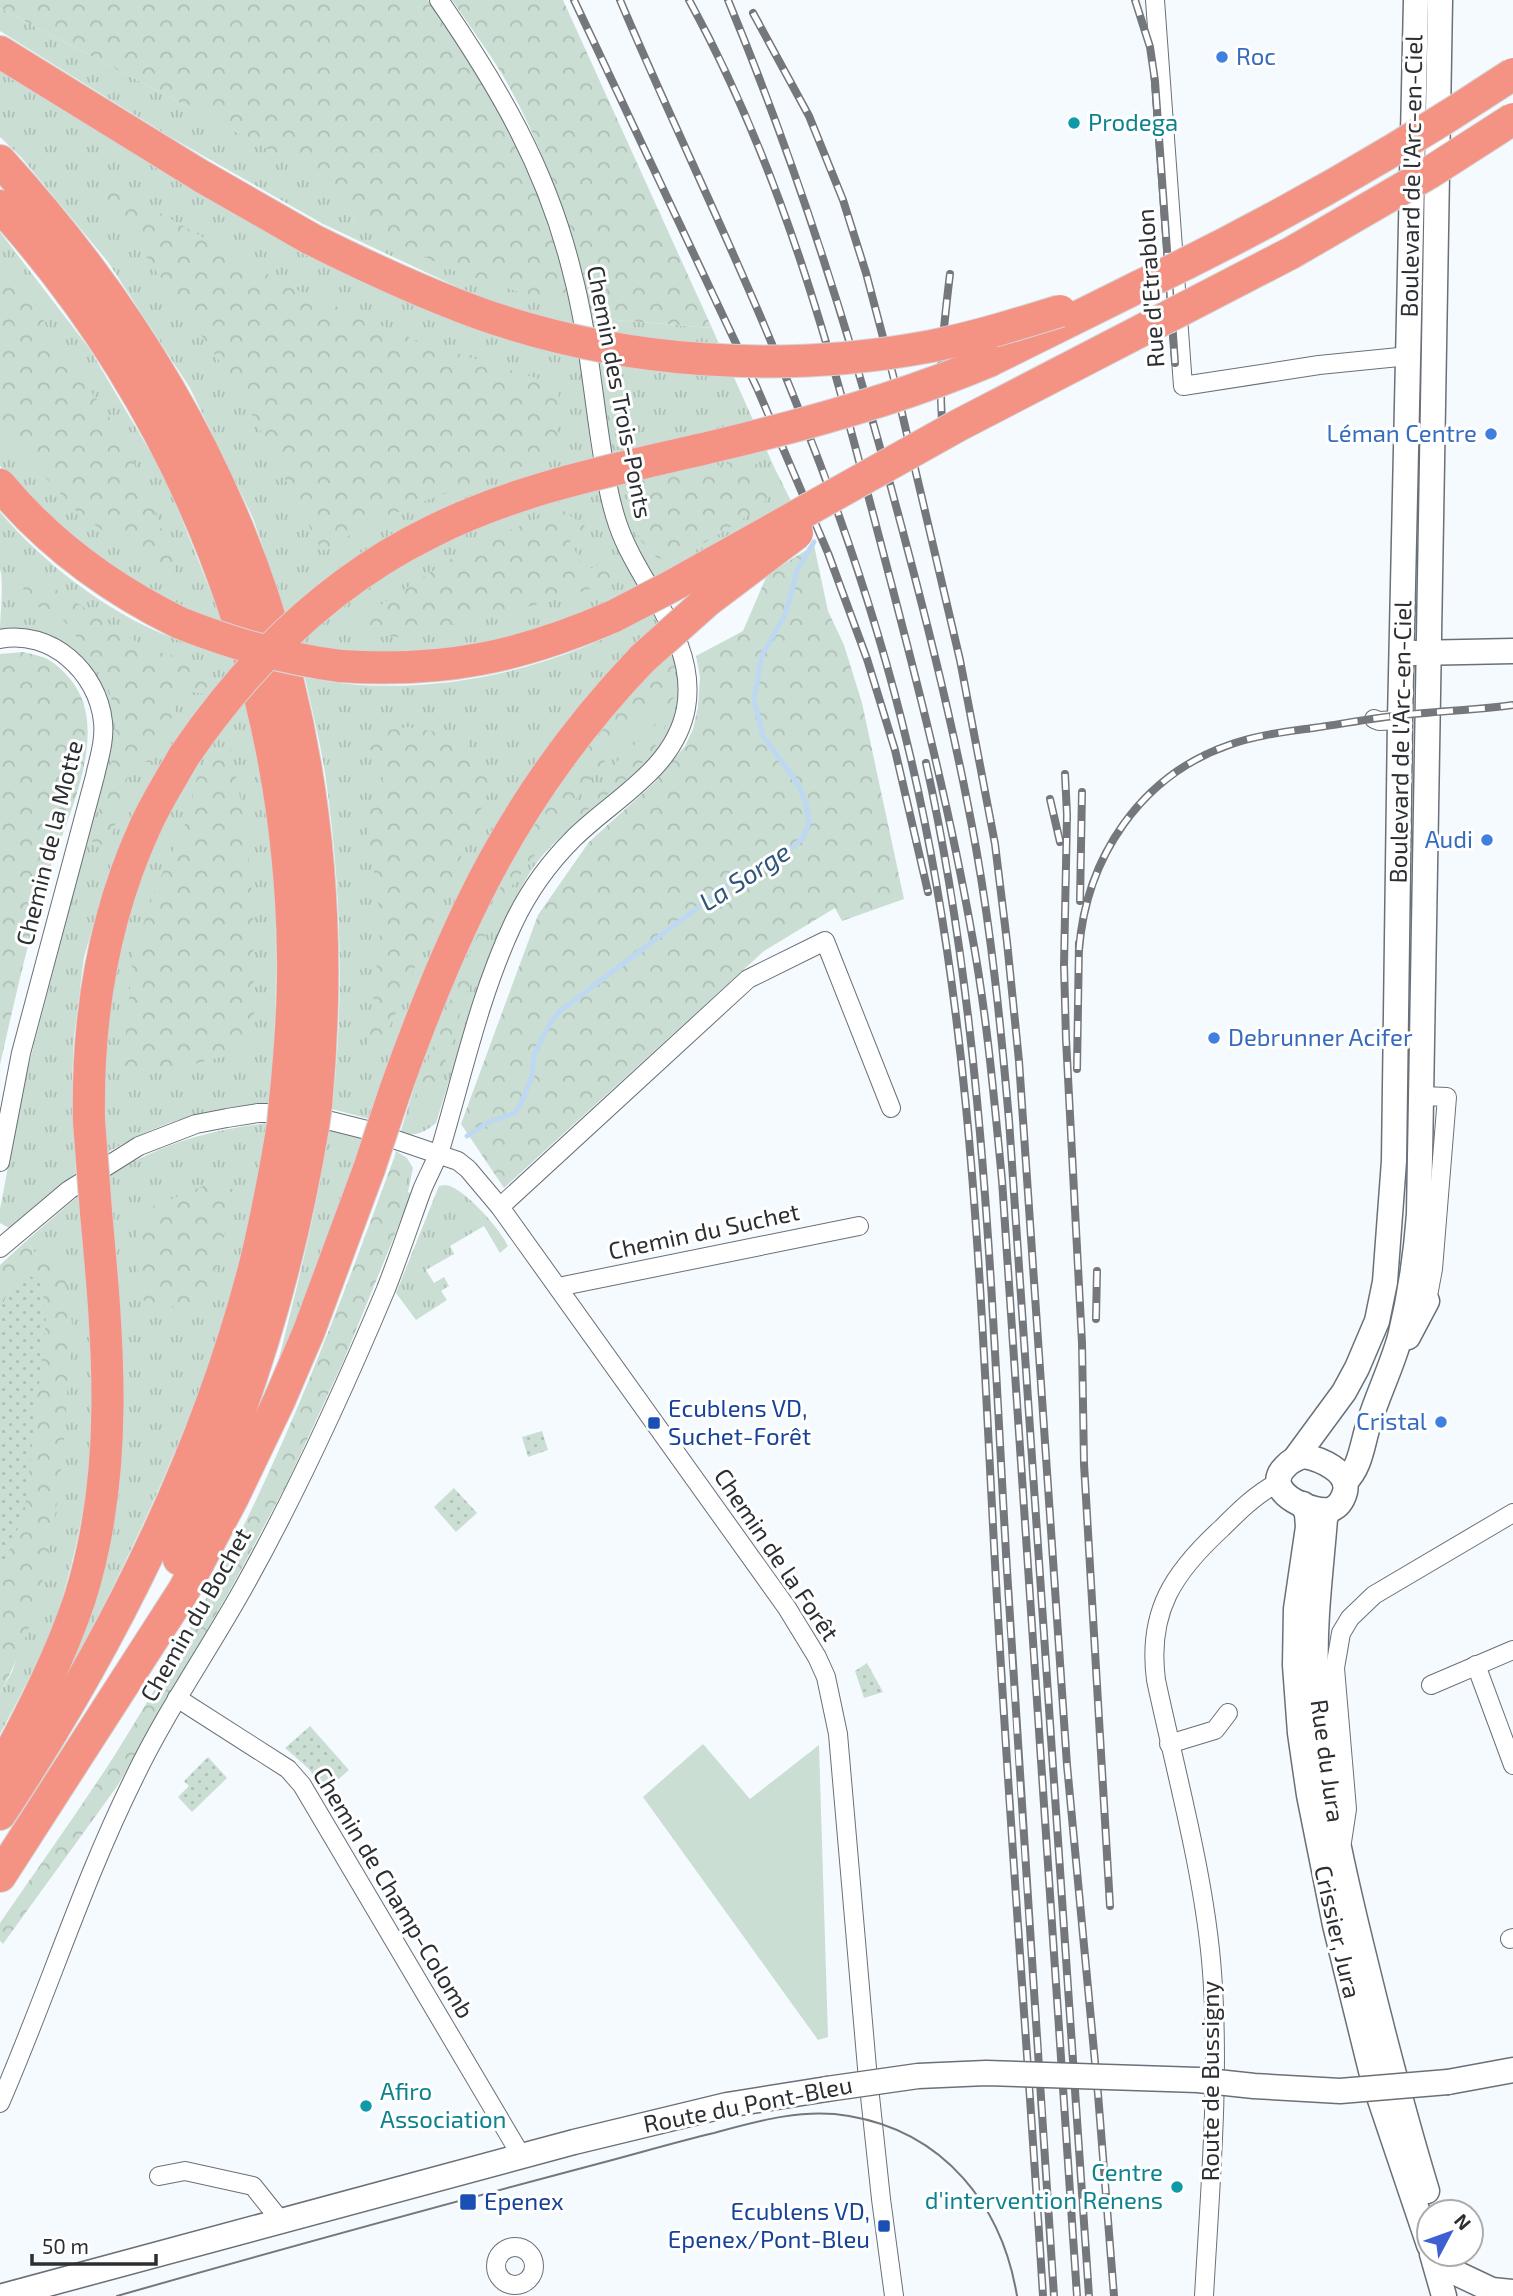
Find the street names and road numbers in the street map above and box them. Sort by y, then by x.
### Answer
street label: Boulevard de l'Arc-en-Ciel [1394,34,1427,318]
street label: Rue d'Etrablon [1129,208,1170,369]
street label: Chemin des Trois-Ponts [582,263,659,521]
street label: Boulevard de l'Arc-en-Ciel [1383,600,1416,884]
street label: Chemin de la Motte [9,737,88,948]
street label: Chemin du Suchet [606,1196,802,1265]
street label: Chemin de la Forêt [709,1462,846,1646]
street label: Chemin du Bochet [133,1522,256,1706]
street label: Rue du Jura [1306,1698,1351,1824]
street label: Chemin de Champ-Colomb [308,1761,481,2023]
street label: Crissier, Jura [1309,1862,1368,2001]
street label: Route de Bussigny [1195,1981,1224,2181]
street label: Route du Pont-Bleu [641,2069,855,2138]

